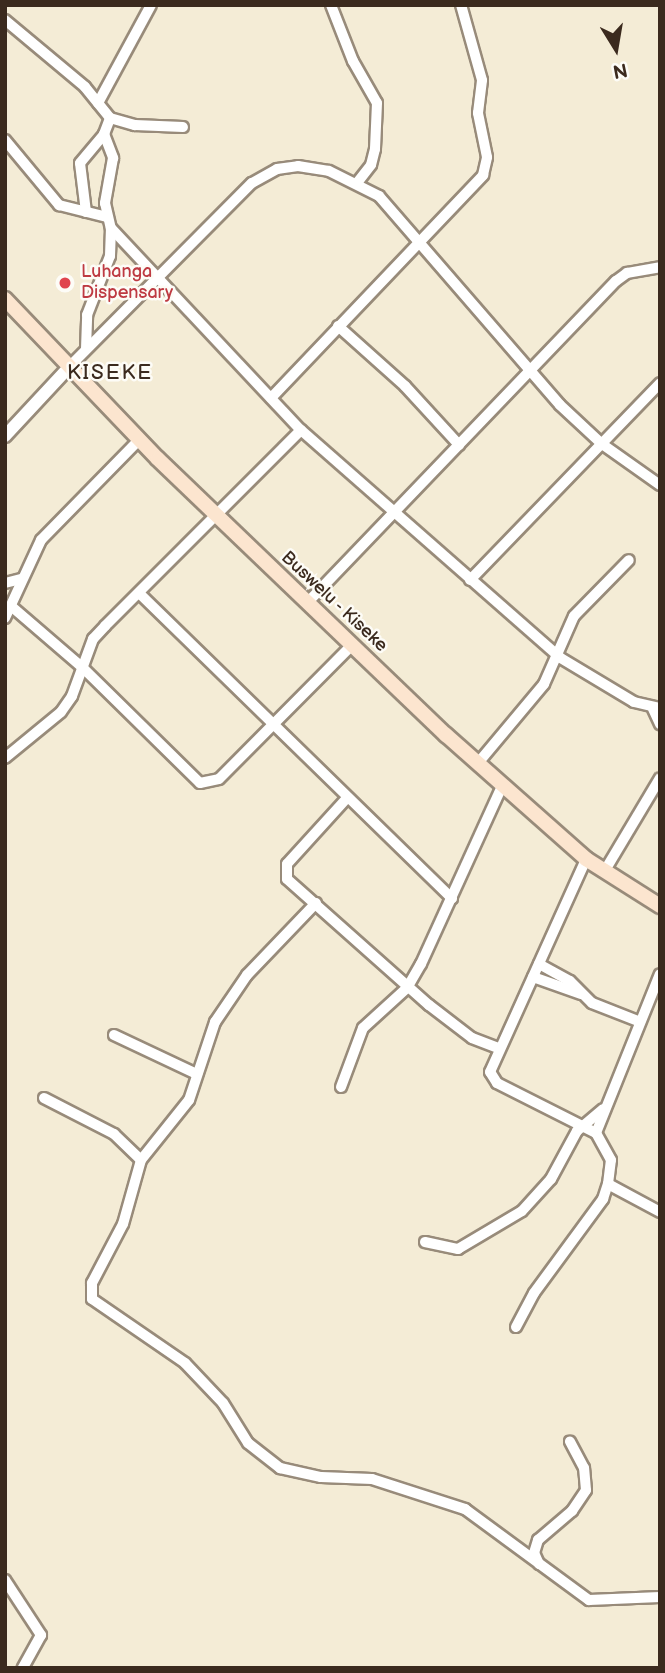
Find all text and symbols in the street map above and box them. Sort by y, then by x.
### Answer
north arrow [581,14,651,84]
text: N [611,57,629,83]
place label: Luhanga Dispensary [81,262,173,304]
marker: Luhanga Dispensary [55,273,75,293]
district label: KISEKE [68,360,152,386]
street label: Buswelu - Kiseke [276,547,392,657]

